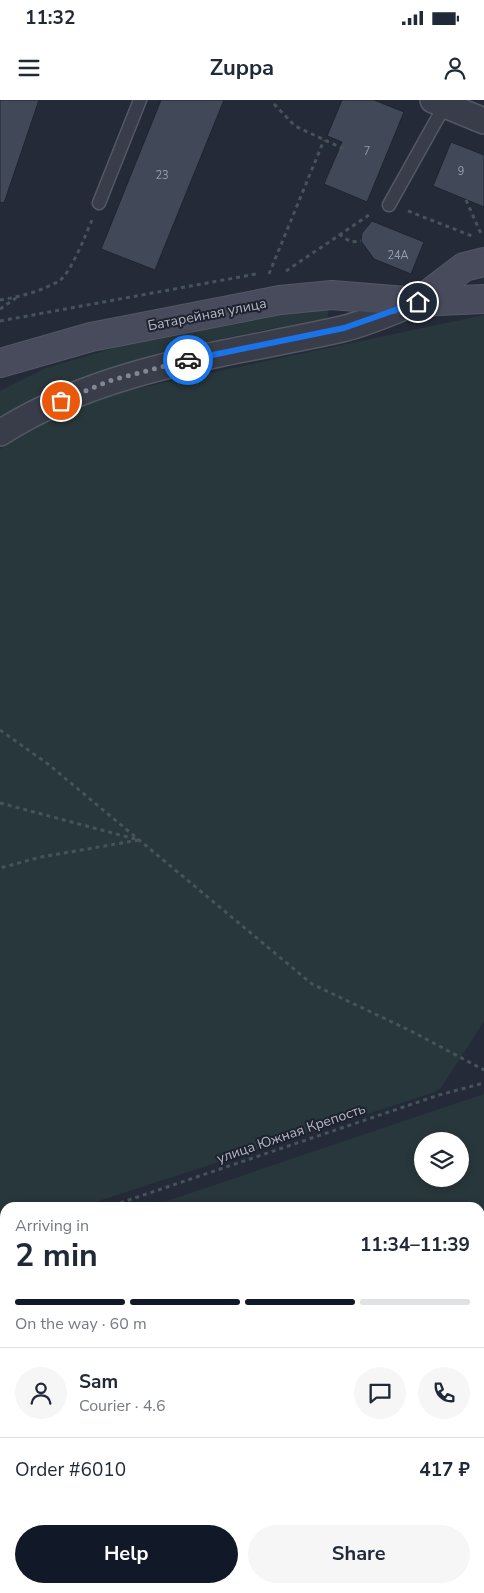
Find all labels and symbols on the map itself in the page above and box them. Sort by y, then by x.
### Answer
house number: 7 [364,144,370,159]
house number: 9 [458,164,464,179]
house number: 23 [155,168,169,183]
house number: 24А [387,248,409,263]
pin [397,281,439,323]
street label: Батарейная улица [146,294,268,335]
courier [163,335,213,385]
pin [40,380,82,422]
street label: улица Южная Крепость [214,1099,368,1168]

